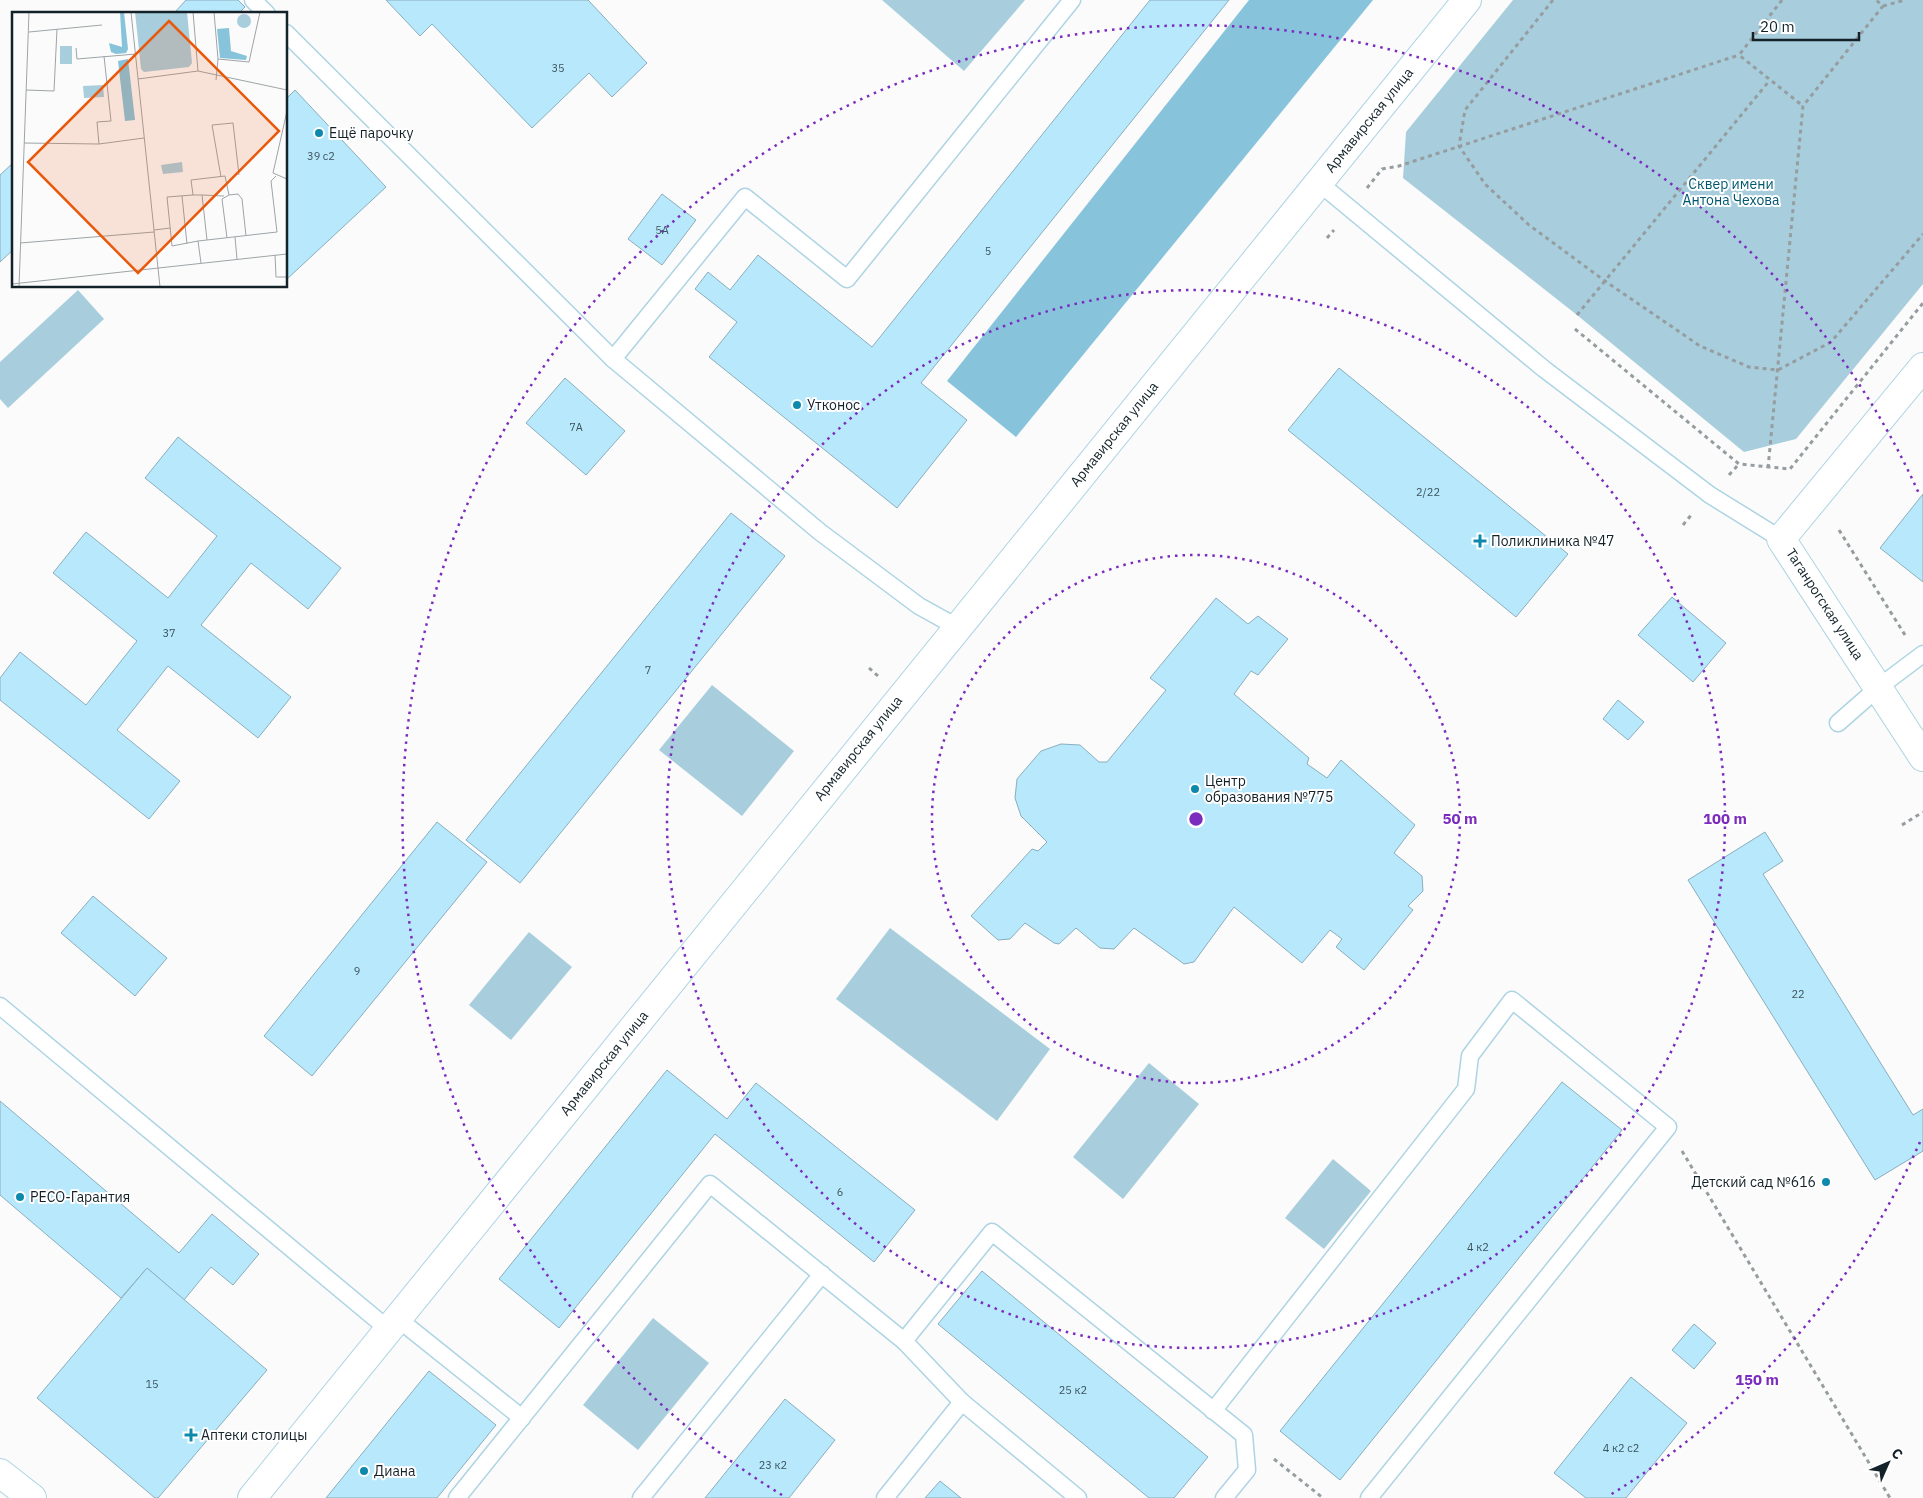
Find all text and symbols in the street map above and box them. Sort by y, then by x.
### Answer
scale bar [1753,10,1859,42]
inset map [12,12,288,288]
text: 20 m [1760,17,1795,36]
house number: 35 [551,61,565,75]
street label: Армавирская улица [1321,63,1417,176]
place label: Ещё парочку [329,124,413,142]
marker: Ещё парочку [313,127,325,139]
house number: 39 с2 [307,149,335,163]
park label: Сквер имени Антона Чехова [1682,175,1780,209]
house number: 5А [655,223,669,237]
house number: 5 [985,244,991,258]
street label: Армавирская улица [1066,377,1162,490]
place label: Утконос [807,396,860,414]
marker: Утконос [791,399,803,411]
house number: 7А [569,420,583,434]
house number: 2/22 [1416,485,1440,499]
place label: Поликлиника №47 [1491,532,1614,550]
marker: Поликлиника №47 [1473,534,1487,548]
street label: Таганрогская улица [1782,545,1868,664]
house number: 37 [162,626,176,640]
house number: 7 [645,663,651,677]
street label: Армавирская улица [810,691,906,804]
place label: Центр образования №775 [1205,772,1333,806]
marker: Центр образования №775 [1189,783,1201,795]
text: 50 m [1443,809,1477,828]
text: 100 m [1703,809,1747,828]
centre of rings [1187,810,1205,828]
house number: 9 [354,964,360,978]
house number: 22 [1791,987,1805,1001]
street label: Армавирская улица [556,1006,652,1119]
place label: Детский сад №616 [1691,1173,1816,1191]
marker: Детский сад №616 [1820,1176,1832,1188]
house number: 6 [837,1185,843,1199]
place label: РЕСО-Гарантия [30,1188,130,1206]
marker: РЕСО-Гарантия [14,1191,26,1203]
house number: 4 к2 [1467,1240,1489,1254]
text: 150 m [1735,1370,1779,1389]
house number: 15 [145,1377,159,1391]
house number: 25 к2 [1059,1383,1087,1397]
place label: Аптеки столицы [201,1426,307,1444]
marker: Аптеки столицы [185,1429,197,1441]
north arrow [1863,1438,1913,1488]
house number: 4 к2 с2 [1603,1441,1639,1455]
text: С [1888,1444,1907,1463]
house number: 23 к2 [759,1458,787,1472]
place label: Диана [374,1462,416,1480]
marker: Диана [358,1465,370,1477]

